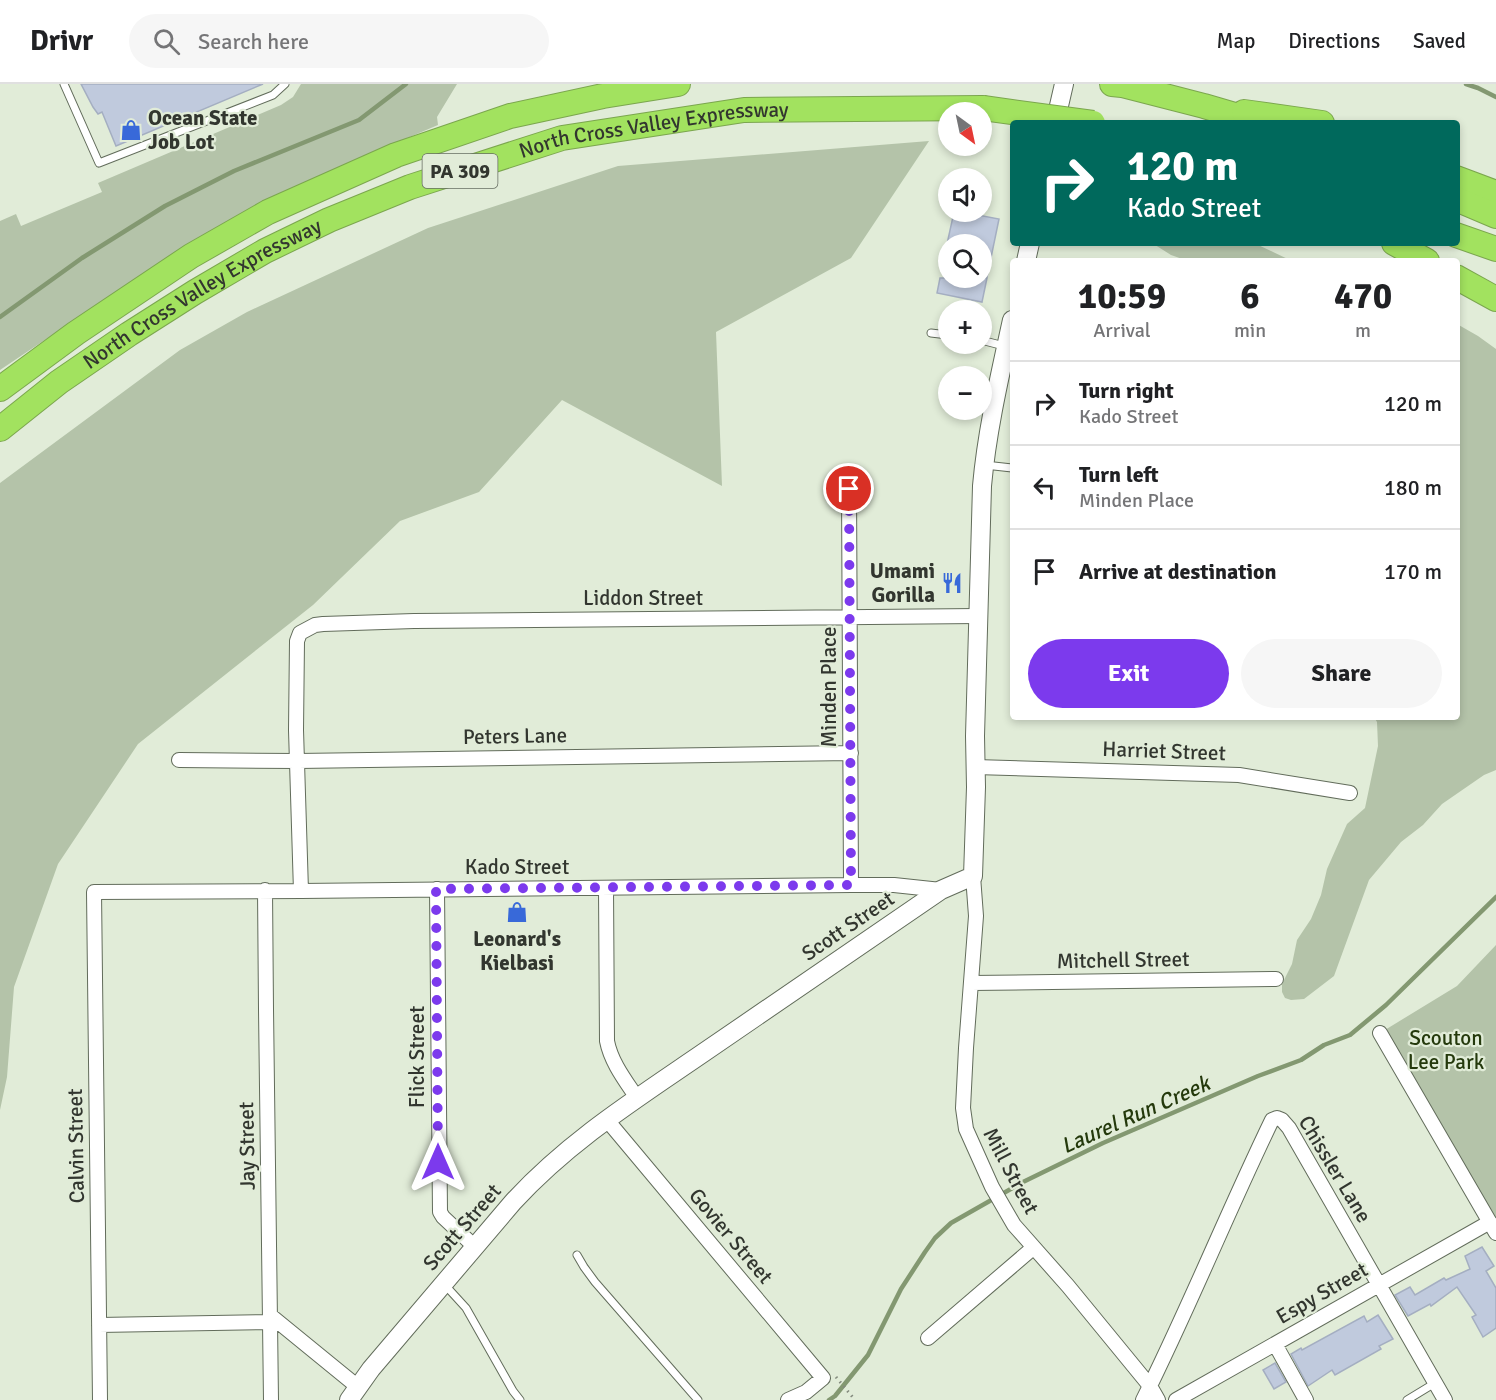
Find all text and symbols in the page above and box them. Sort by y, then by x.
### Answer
search box [129,14,549,68]
text: Drivr [30,24,93,58]
icon: search [150,25,183,58]
text: Search here [198,28,309,55]
text: Map [1217,28,1255,54]
text: Directions [1288,28,1380,54]
text: Saved [1413,28,1466,54]
street label: North Cross Valley Expressway [516,97,789,164]
north arrow [938,102,992,156]
map controls [938,102,992,420]
place label: Ocean State Job Lot [148,105,257,155]
shop icon: Ocean State Job Lot [119,118,143,142]
text: 120 m [1127,141,1238,192]
icon: right [1028,144,1106,222]
road number: PA 309 [422,154,498,188]
button: sound [938,168,992,222]
text: Kado Street [1127,192,1261,225]
street label: North Cross Valley Expressway [78,213,326,375]
button: search [938,234,992,288]
text: 10:59 [1078,274,1166,319]
text: 6 [1240,274,1260,319]
text: 470 [1334,274,1392,319]
button: + [938,300,992,354]
text: Arrival [1093,318,1151,343]
text: min [1234,318,1266,343]
text: m [1355,318,1371,343]
button: − [938,366,992,420]
text: Turn right [1079,377,1174,404]
icon: right [1028,387,1061,420]
text: 120 m [1384,390,1442,417]
text: Kado Street [1079,404,1179,429]
text: Turn left [1079,461,1159,488]
pin [823,463,874,514]
icon: left [1028,471,1061,504]
icon: arrive [832,472,865,505]
text: 180 m [1384,474,1442,501]
text: Minden Place [1079,488,1194,513]
icon: arrive [1028,555,1061,588]
place label: Umami Gorilla [870,558,935,608]
text: Arrive at destination [1079,558,1276,585]
text: 170 m [1384,558,1442,585]
restaurant icon: Umami Gorilla [940,571,964,595]
street label: Liddon Street [583,585,703,611]
street label: Minden Place [816,627,842,747]
button: Exit [1028,639,1229,708]
button: Share [1241,639,1442,708]
street label: Peters Lane [463,722,567,750]
street label: Harriet Street [1102,736,1226,766]
street label: Kado Street [465,854,569,880]
street label: Scott Street [797,886,899,966]
shop icon: Leonard's Kielbasi [505,900,529,924]
place label: Leonard's Kielbasi [473,926,561,976]
street label: Mitchell Street [1056,946,1190,974]
street label: Flick Street [404,1006,430,1108]
park label: Scouton Lee Park [1408,1025,1485,1075]
water label: Laurel Run Creek [1057,1069,1216,1159]
street label: Calvin Street [62,1088,90,1204]
street label: Jay Street [233,1102,261,1190]
street label: Chissler Lane [1293,1111,1377,1227]
street label: Mill Street [977,1123,1045,1219]
position arrow [406,1130,470,1194]
street label: Scott Street [417,1178,507,1276]
street label: Govier Street [684,1183,778,1289]
street label: Espy Street [1272,1256,1372,1330]

